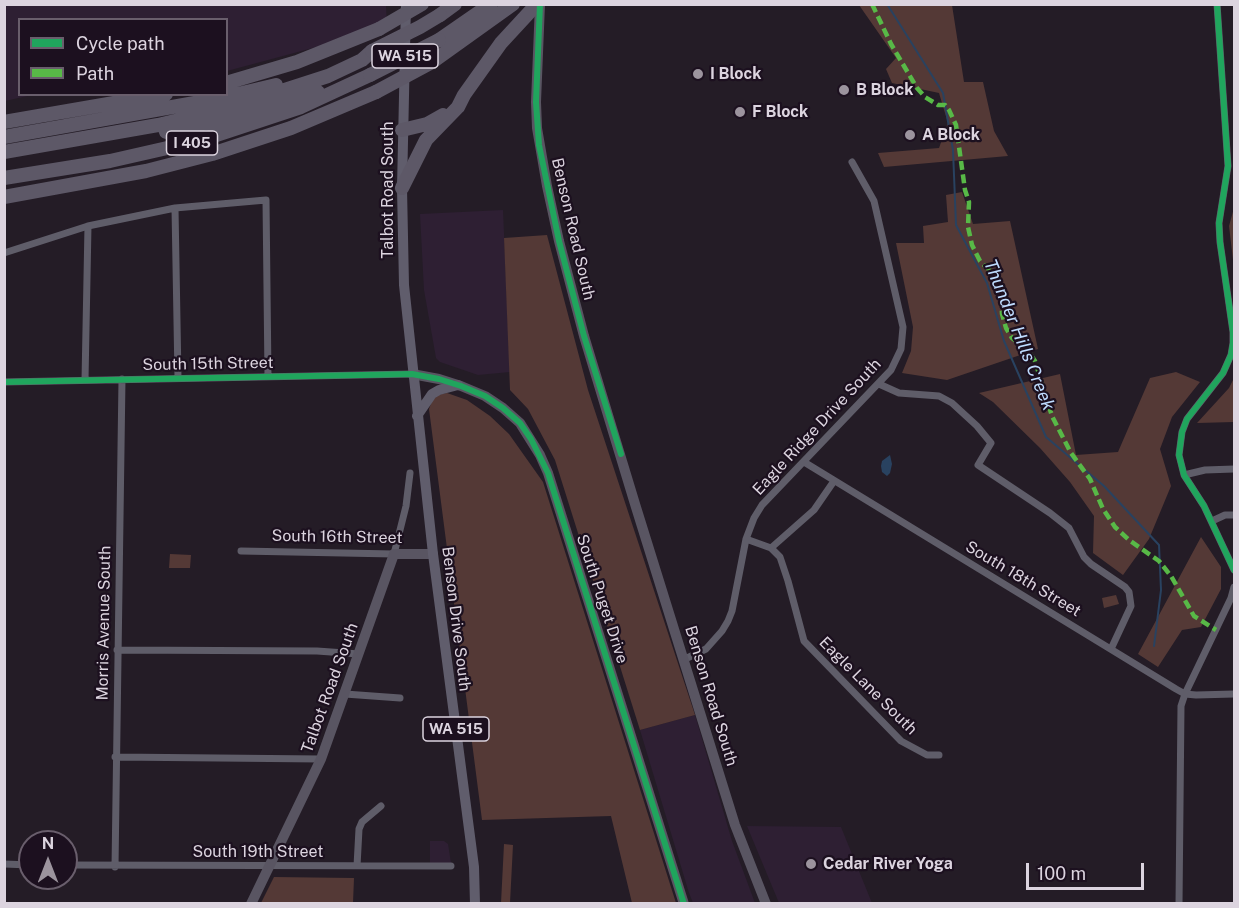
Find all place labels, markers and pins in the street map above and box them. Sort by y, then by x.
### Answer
place label: I Block [710,64,761,84]
marker: I Block [691,67,705,81]
place label: B Block [856,80,913,100]
marker: B Block [837,83,851,97]
place label: F Block [752,102,808,122]
marker: F Block [733,105,747,119]
place label: A Block [922,125,980,145]
marker: A Block [903,128,917,142]
place label: Cedar River Yoga [823,854,953,874]
marker: Cedar River Yoga [804,857,818,871]

